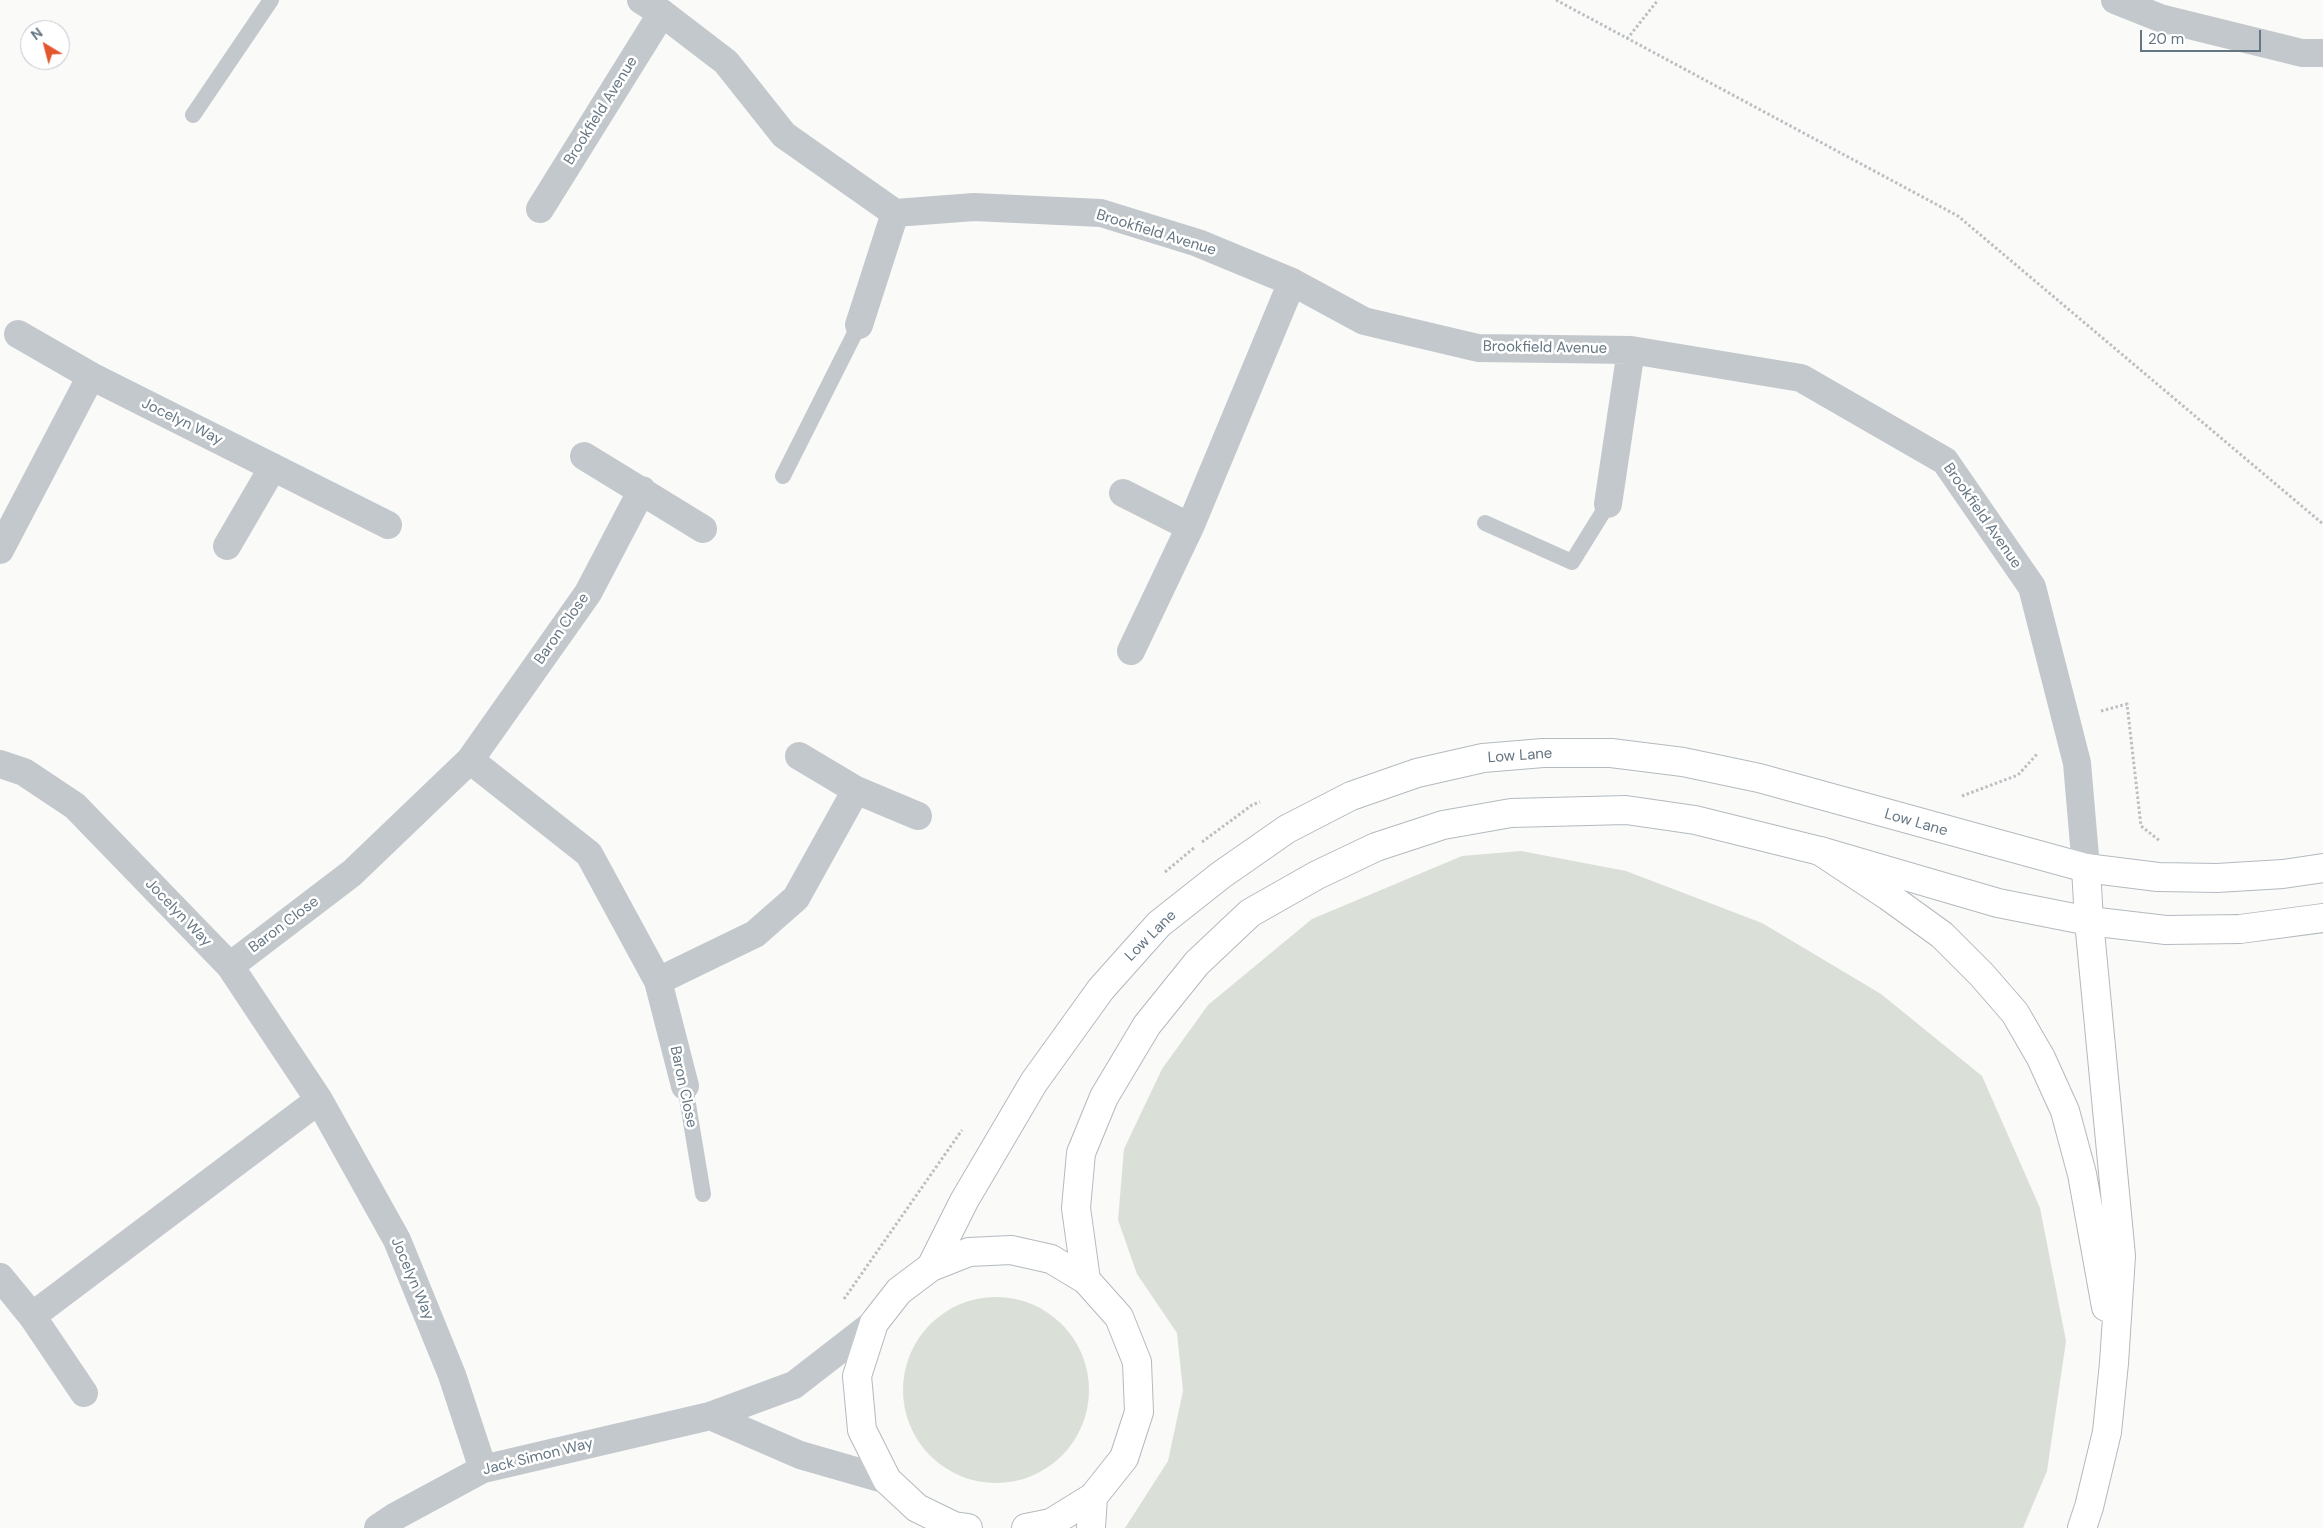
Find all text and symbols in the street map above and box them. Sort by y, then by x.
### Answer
north arrow [20,20,70,70]
scale bar [2143,20,2264,52]
text: N [27,24,46,44]
text: 20 m [2148,29,2184,49]
street label: Brookfield Avenue [560,54,642,168]
street label: Brookfield Avenue [1094,206,1218,260]
street label: Brookfield Avenue [1483,338,1607,358]
street label: Jocelyn Way [139,395,225,449]
street label: Brookfield Avenue [1939,460,2025,572]
street label: Baron Close [531,590,593,668]
street label: Low Lane [1487,745,1553,767]
street label: Low Lane [1882,805,1950,841]
street label: Jocelyn Way [141,875,215,951]
street label: Baron Close [245,893,323,957]
street label: Low Lane [1122,907,1180,965]
street label: Baron Close [666,1045,700,1129]
street label: Jocelyn Way [387,1235,437,1323]
street label: Jack Simon Way [481,1435,595,1479]

